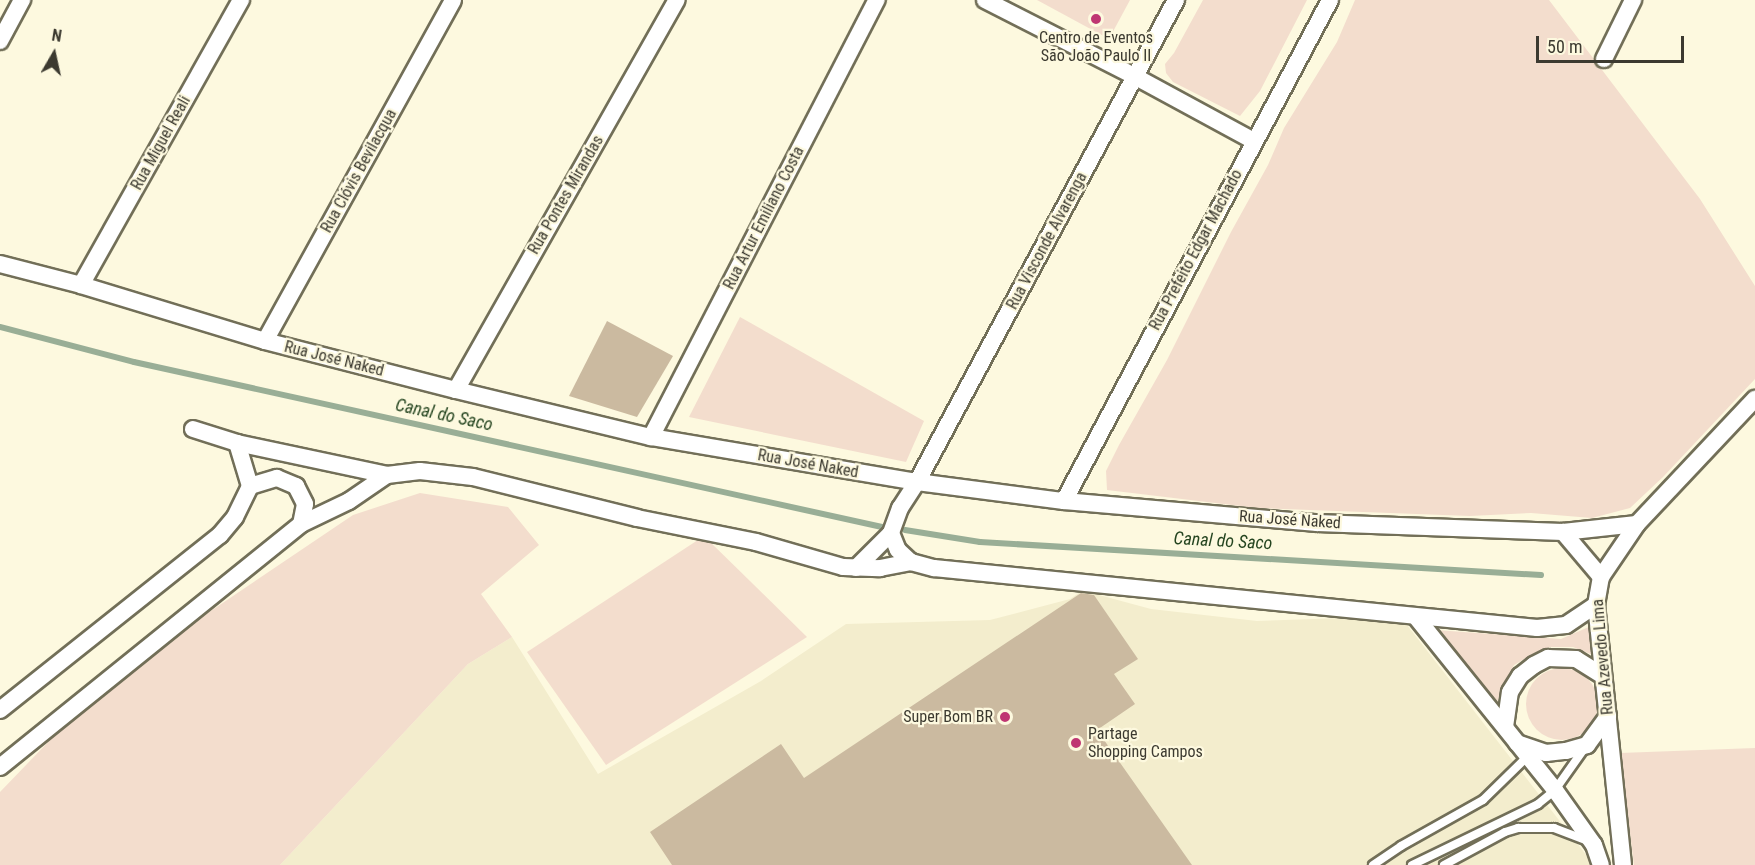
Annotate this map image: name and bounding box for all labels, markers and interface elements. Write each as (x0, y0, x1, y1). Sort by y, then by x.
marker: Centro de Eventos São João Paulo II (1089, 12, 1103, 26)
north arrow (24, 24, 84, 84)
scale bar (1539, 24, 1688, 62)
text: N (51, 26, 63, 46)
place label: Centro de Eventos São João Paulo II (1039, 28, 1153, 66)
text: 50 m (1547, 36, 1582, 57)
street label: Rua Miguel Reali (127, 93, 195, 193)
street label: Rua Clóvis Bevilacqua (317, 106, 401, 236)
street label: Rua Pontes Mirandas (524, 132, 608, 258)
street label: Rua Artur Emiliano Costa (720, 143, 808, 293)
street label: Rua Prefeito Edgar Machado (1145, 166, 1247, 334)
street label: Rua Visconde Alvarenga (1003, 169, 1091, 313)
street label: Rua José Naked (282, 337, 386, 381)
water label: Canal do Saco (393, 394, 495, 436)
street label: Rua José Naked (756, 446, 860, 482)
street label: Rua José Naked (1239, 507, 1341, 533)
water label: Canal do Saco (1173, 528, 1273, 554)
street label: Rua Azevedo Lima (1588, 598, 1618, 716)
place label: Super Bom BR (903, 707, 993, 727)
marker: Super Bom BR (998, 710, 1012, 724)
place label: Partage Shopping Campos (1088, 724, 1203, 762)
marker: Partage Shopping Campos (1069, 736, 1083, 750)

